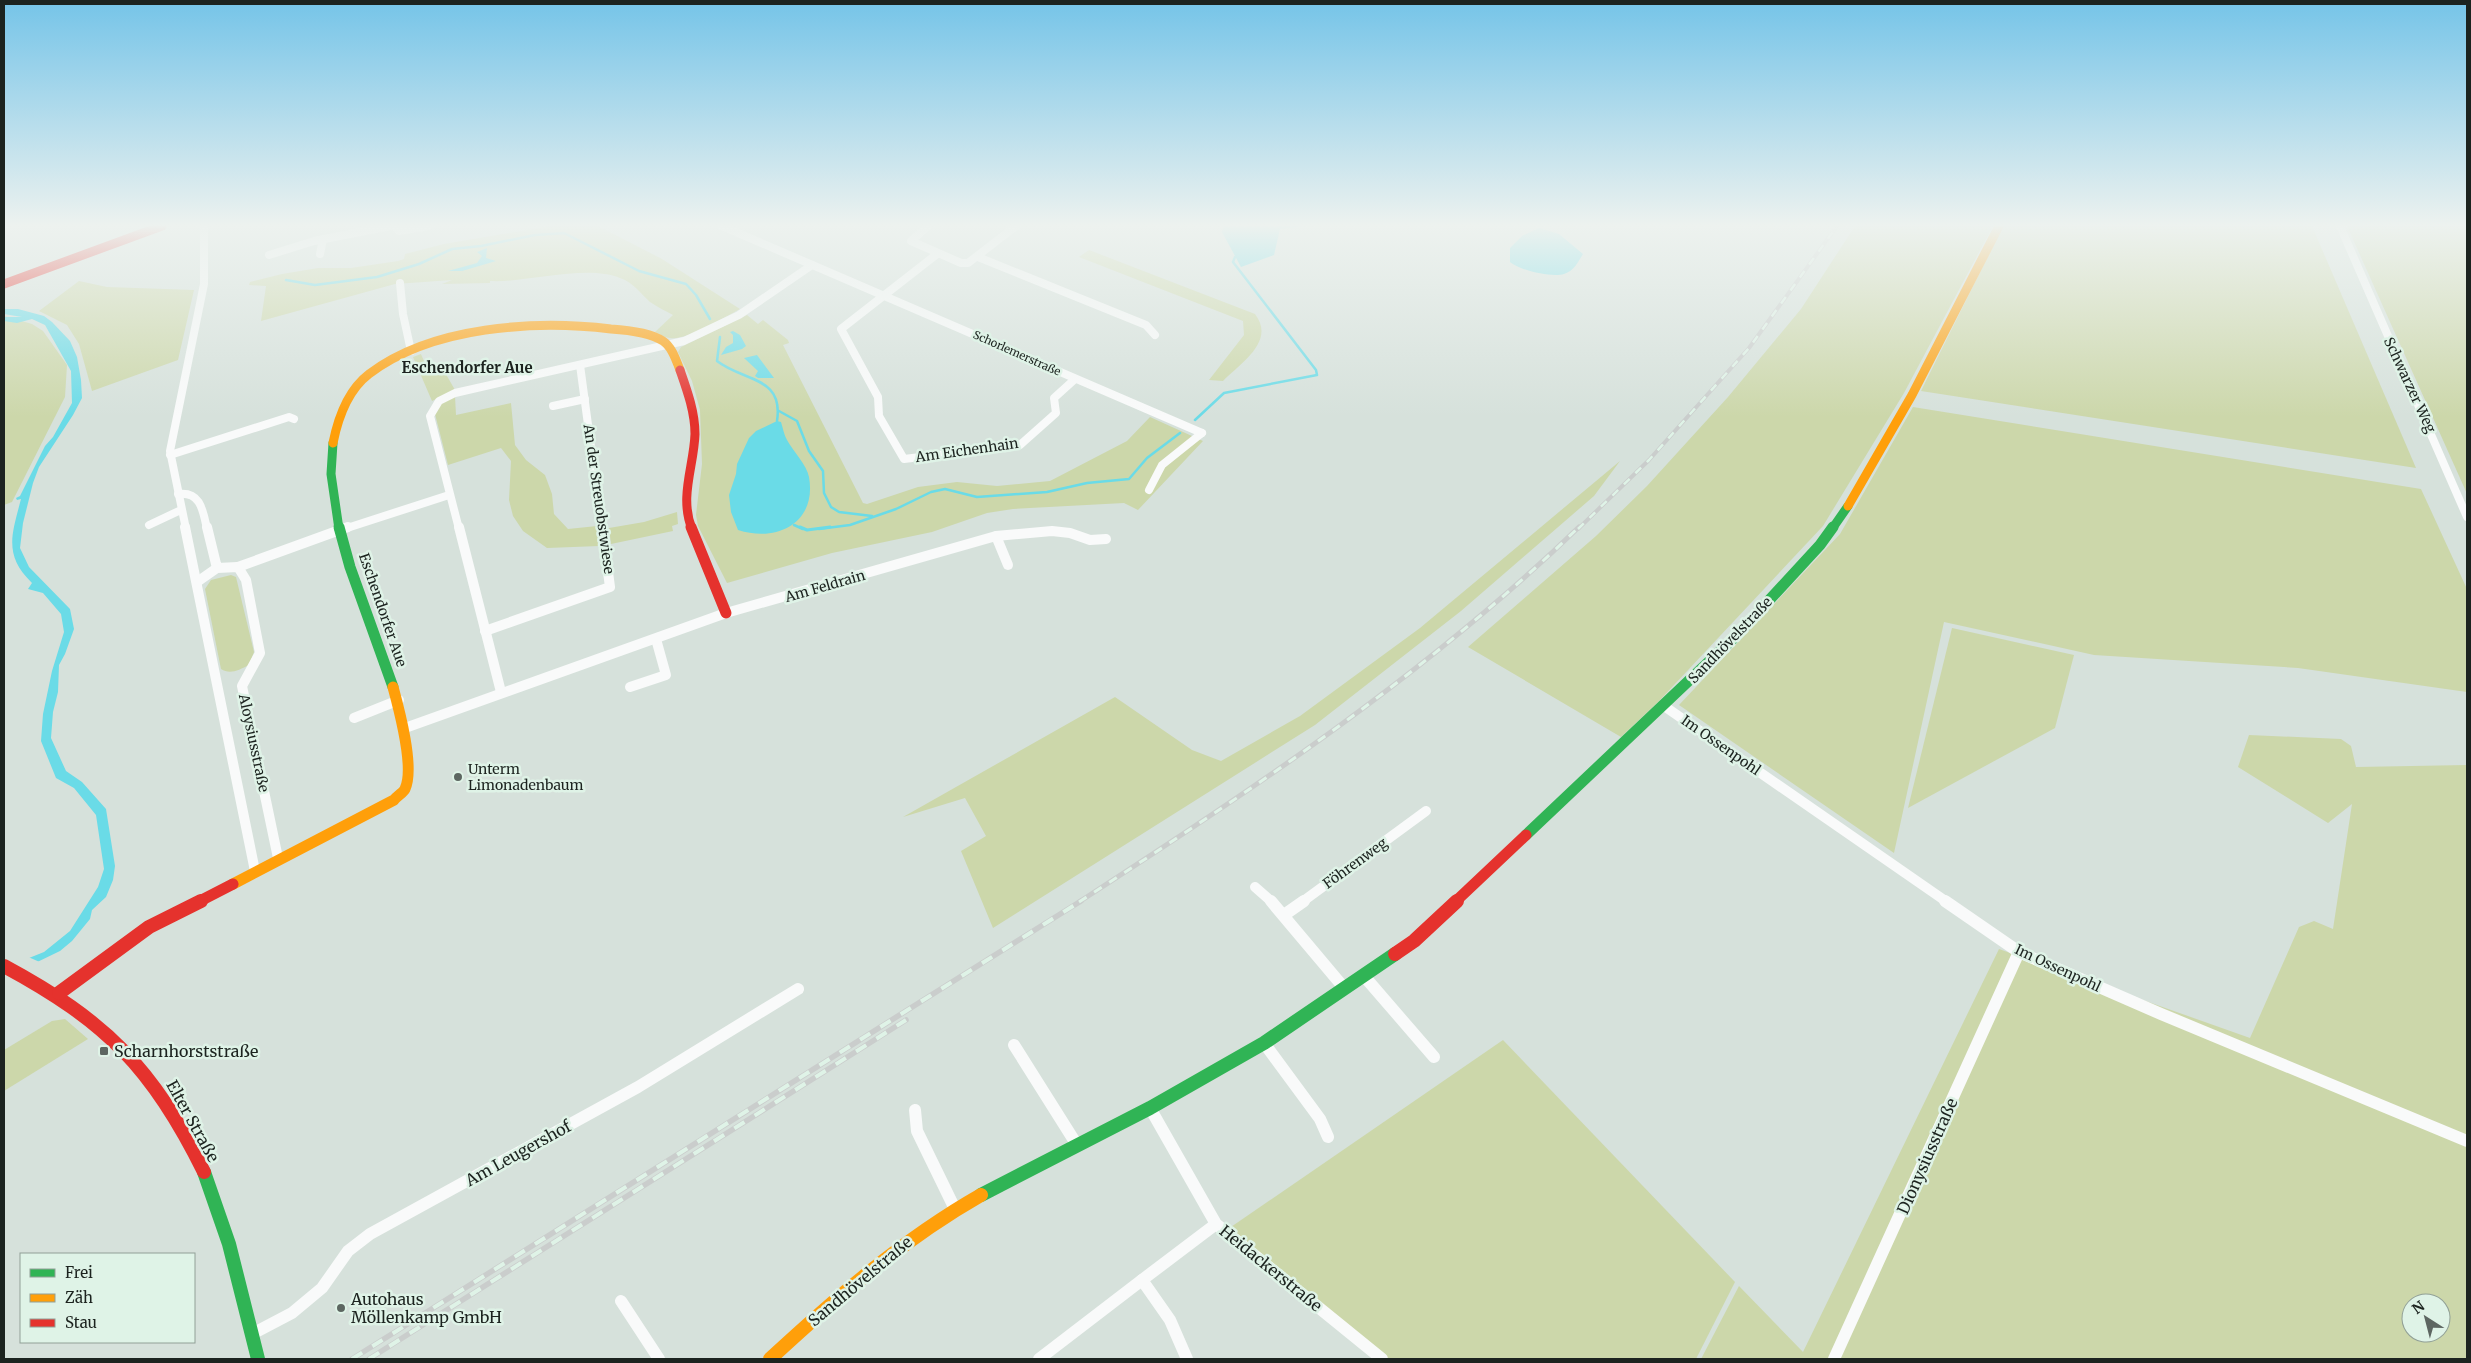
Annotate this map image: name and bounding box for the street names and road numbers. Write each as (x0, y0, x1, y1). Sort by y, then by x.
street label: Schorlemerstraße (971, 327, 1063, 379)
street label: Schwarzer Weg (2380, 334, 2440, 436)
street label: An der Streuobstwiese (579, 422, 618, 575)
street label: Am Eichenhain (913, 434, 1020, 466)
street label: Eschendorfer Aue (355, 551, 411, 669)
street label: Am Feldrain (782, 566, 867, 606)
street label: Sandhövelstraße (1684, 593, 1776, 687)
street label: Aloysiusstraße (235, 691, 273, 794)
street label: Im Ossenpohl (1678, 711, 1765, 779)
street label: Föhrenweg (1319, 833, 1391, 892)
street label: Im Ossenpohl (2012, 940, 2105, 996)
street label: Elter Straße (162, 1077, 224, 1165)
street label: Dionysiusstraße (1892, 1095, 1962, 1217)
street label: Am Leugershof (461, 1115, 575, 1191)
street label: Heidackerstraße (1216, 1221, 1326, 1315)
street label: Sandhövelstraße (804, 1232, 916, 1330)

